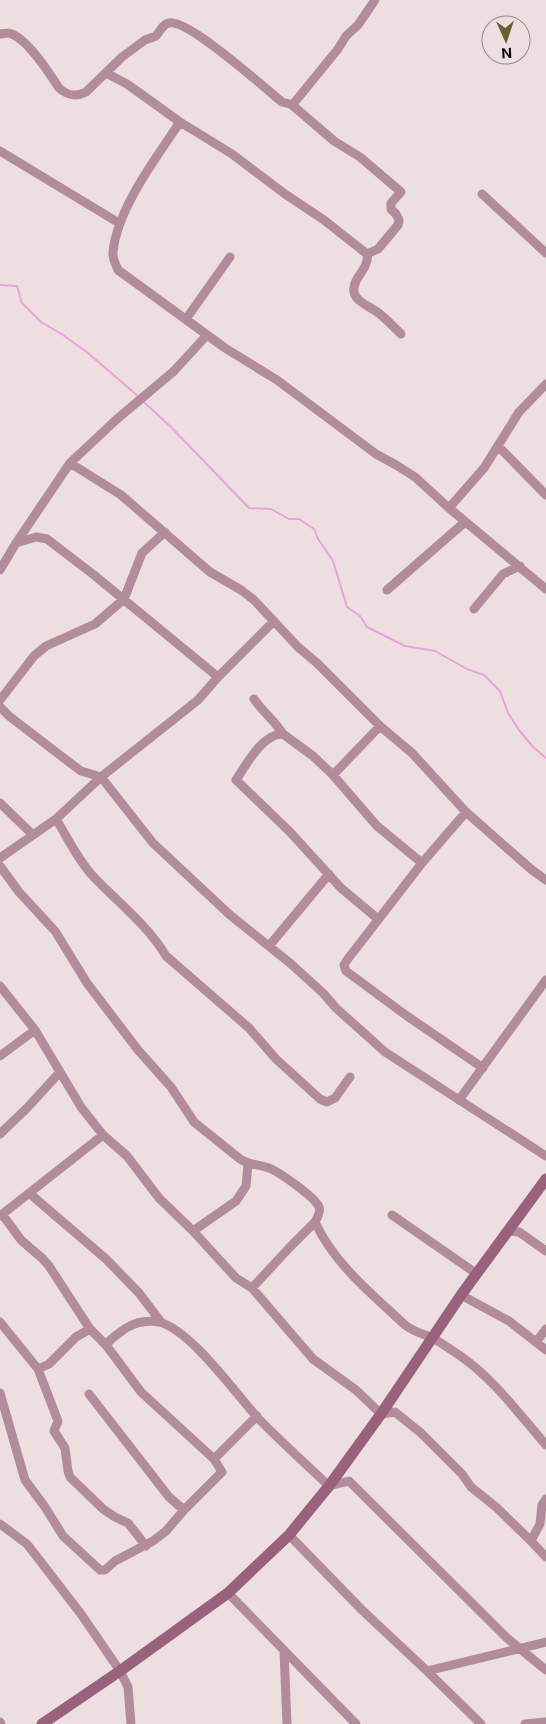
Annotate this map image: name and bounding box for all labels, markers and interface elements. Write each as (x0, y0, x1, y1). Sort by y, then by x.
north arrow (481, 15, 531, 65)
text: N (501, 45, 512, 62)

